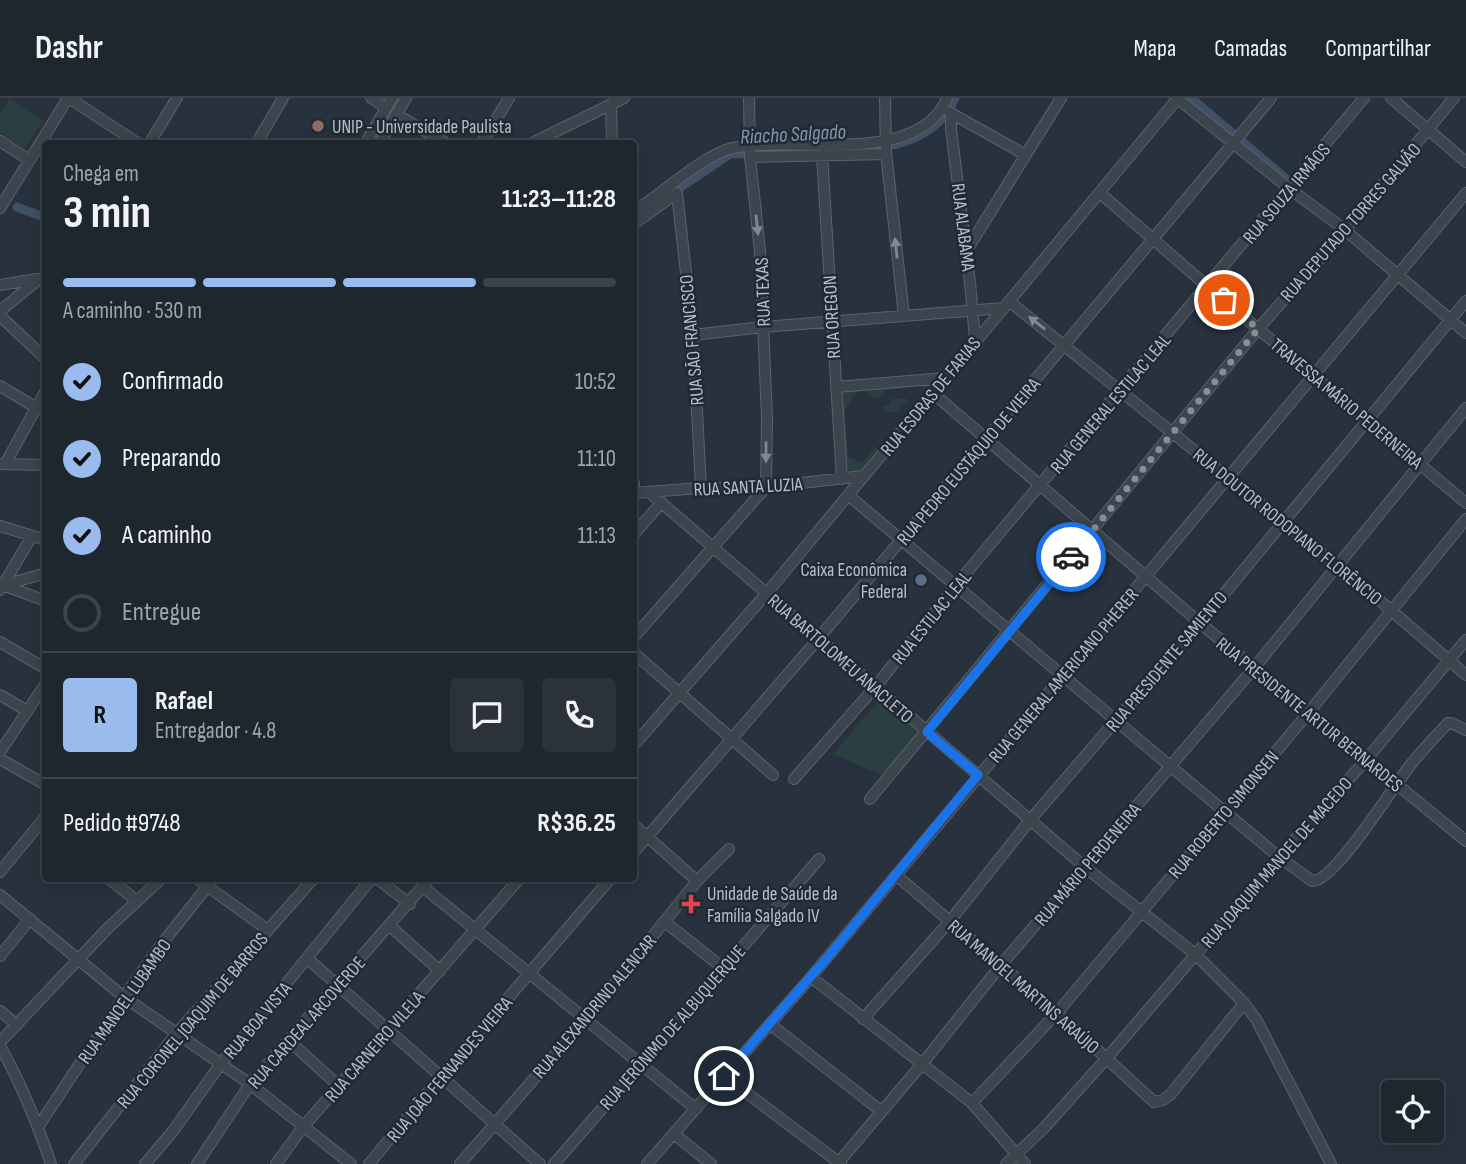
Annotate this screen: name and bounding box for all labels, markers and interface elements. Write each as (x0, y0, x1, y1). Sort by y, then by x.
text: Dashr (35, 28, 103, 68)
text: Mapa (1134, 34, 1176, 63)
text: Camadas (1214, 34, 1287, 63)
text: Compartilhar (1325, 34, 1431, 63)
place label: UNIP - Universidade Paulista (332, 116, 512, 139)
marker: UNIP - Universidade Paulista (310, 118, 326, 134)
water label: Riacho Salgado (739, 119, 847, 150)
street label: RUA SOUZA IRMÃOS (1238, 139, 1336, 249)
street label: RUA DEPUTADO TORRES GALVÃO (1276, 139, 1426, 307)
text: Chega em (63, 160, 139, 188)
street label: RUA ALABAMA (946, 182, 979, 273)
text: 11:23–11:28 (502, 184, 616, 215)
text: 3 min (63, 186, 151, 241)
one-way arrow (752, 214, 763, 236)
one-way arrow (891, 237, 902, 259)
street label: RUA TEXAS (751, 257, 776, 327)
pin (1194, 270, 1254, 330)
street label: RUA SÃO FRANCISCO (675, 274, 710, 406)
street label: RUA OREGON (819, 275, 846, 359)
icon: bag (1205, 281, 1243, 319)
text: A caminho · 530 m (63, 297, 202, 325)
one-way arrow (1028, 316, 1047, 330)
street label: RUA GENERAL ESTILAC LEAL (1046, 329, 1176, 479)
street label: RUA ESDRAS DE FARIAS (876, 333, 986, 461)
street label: TRAVESSA MÁRIO PEDERNEIRA (1265, 334, 1428, 475)
icon: check (63, 363, 101, 401)
text: Confirmado (122, 366, 223, 397)
text: 10:52 (575, 368, 616, 396)
street label: RUA PEDRO EUSTÁQUIO DE VIEIRA (892, 373, 1046, 550)
icon: check (63, 440, 101, 478)
one-way arrow (761, 442, 772, 464)
text: Preparando (122, 443, 221, 474)
street label: RUA DOUTOR RODOPIANO FLORÊNCIO (1188, 444, 1386, 611)
text: 11:10 (577, 445, 616, 473)
street label: RUA SANTA LUZIA (693, 473, 804, 502)
icon: check (63, 517, 101, 555)
text: A caminho (122, 520, 212, 551)
text: 11:13 (578, 522, 616, 550)
courier (1036, 522, 1106, 592)
icon: car (1052, 538, 1090, 576)
place label: Caixa Econômica Federal (800, 559, 907, 604)
street label: RUA ESTILAC LEAL (887, 566, 977, 669)
marker: Caixa Econômica Federal (913, 572, 929, 588)
street label: RUA GENERAL AMERICANO PHERER (984, 584, 1144, 768)
street label: RUA PRESIDENTE SAMIENTO (1102, 587, 1233, 737)
street label: RUA BARTOLOMEU ANACLETO (763, 590, 917, 729)
text: Entregue (122, 597, 201, 628)
street label: RUA PRESIDENTE ARTUR BERNARDES (1211, 633, 1407, 798)
button: chat (450, 678, 524, 752)
button: phone (542, 678, 616, 752)
text: Rafael (155, 686, 213, 717)
text: R (94, 700, 106, 731)
text: Entregador · 4.8 (155, 717, 276, 745)
street label: RUA ROBERTO SIMONSEN (1164, 746, 1284, 884)
street label: RUA JOAQUIM MANOEL DE MACEDO (1197, 773, 1358, 953)
street label: RUA MÁRIO PERDENEIRA (1030, 798, 1147, 931)
text: Pedido #9748 (63, 808, 181, 839)
text: R$36.25 (537, 808, 616, 839)
place label: Unidade de Saúde da Família Salgado IV (707, 883, 838, 928)
marker: Unidade de Saúde da Família Salgado IV (681, 894, 701, 914)
street label: RUA MANOEL MARTINS ARAÚJO (943, 915, 1103, 1059)
street label: RUA CORONEL JOAQUIM DE BARROS (113, 928, 274, 1114)
street label: RUA ALEXANDRINO ALENCAR (528, 930, 662, 1084)
street label: RUA MANOEL LUBAMBO (74, 935, 177, 1069)
street label: RUA JERÔNIMO DE ALBUQUERQUE (595, 941, 751, 1115)
street label: RUA CARDEAL ARCOVERDE (243, 952, 371, 1094)
street label: RUA BOA VISTA (219, 977, 298, 1064)
street label: RUA CARNEIRO VILELA (320, 986, 430, 1107)
street label: RUA JOÃO FERNANDES VIEIRA (382, 992, 518, 1148)
pin (694, 1046, 754, 1106)
icon: home (705, 1057, 743, 1095)
map controls (1381, 1080, 1444, 1143)
button: locate (1381, 1080, 1444, 1143)

